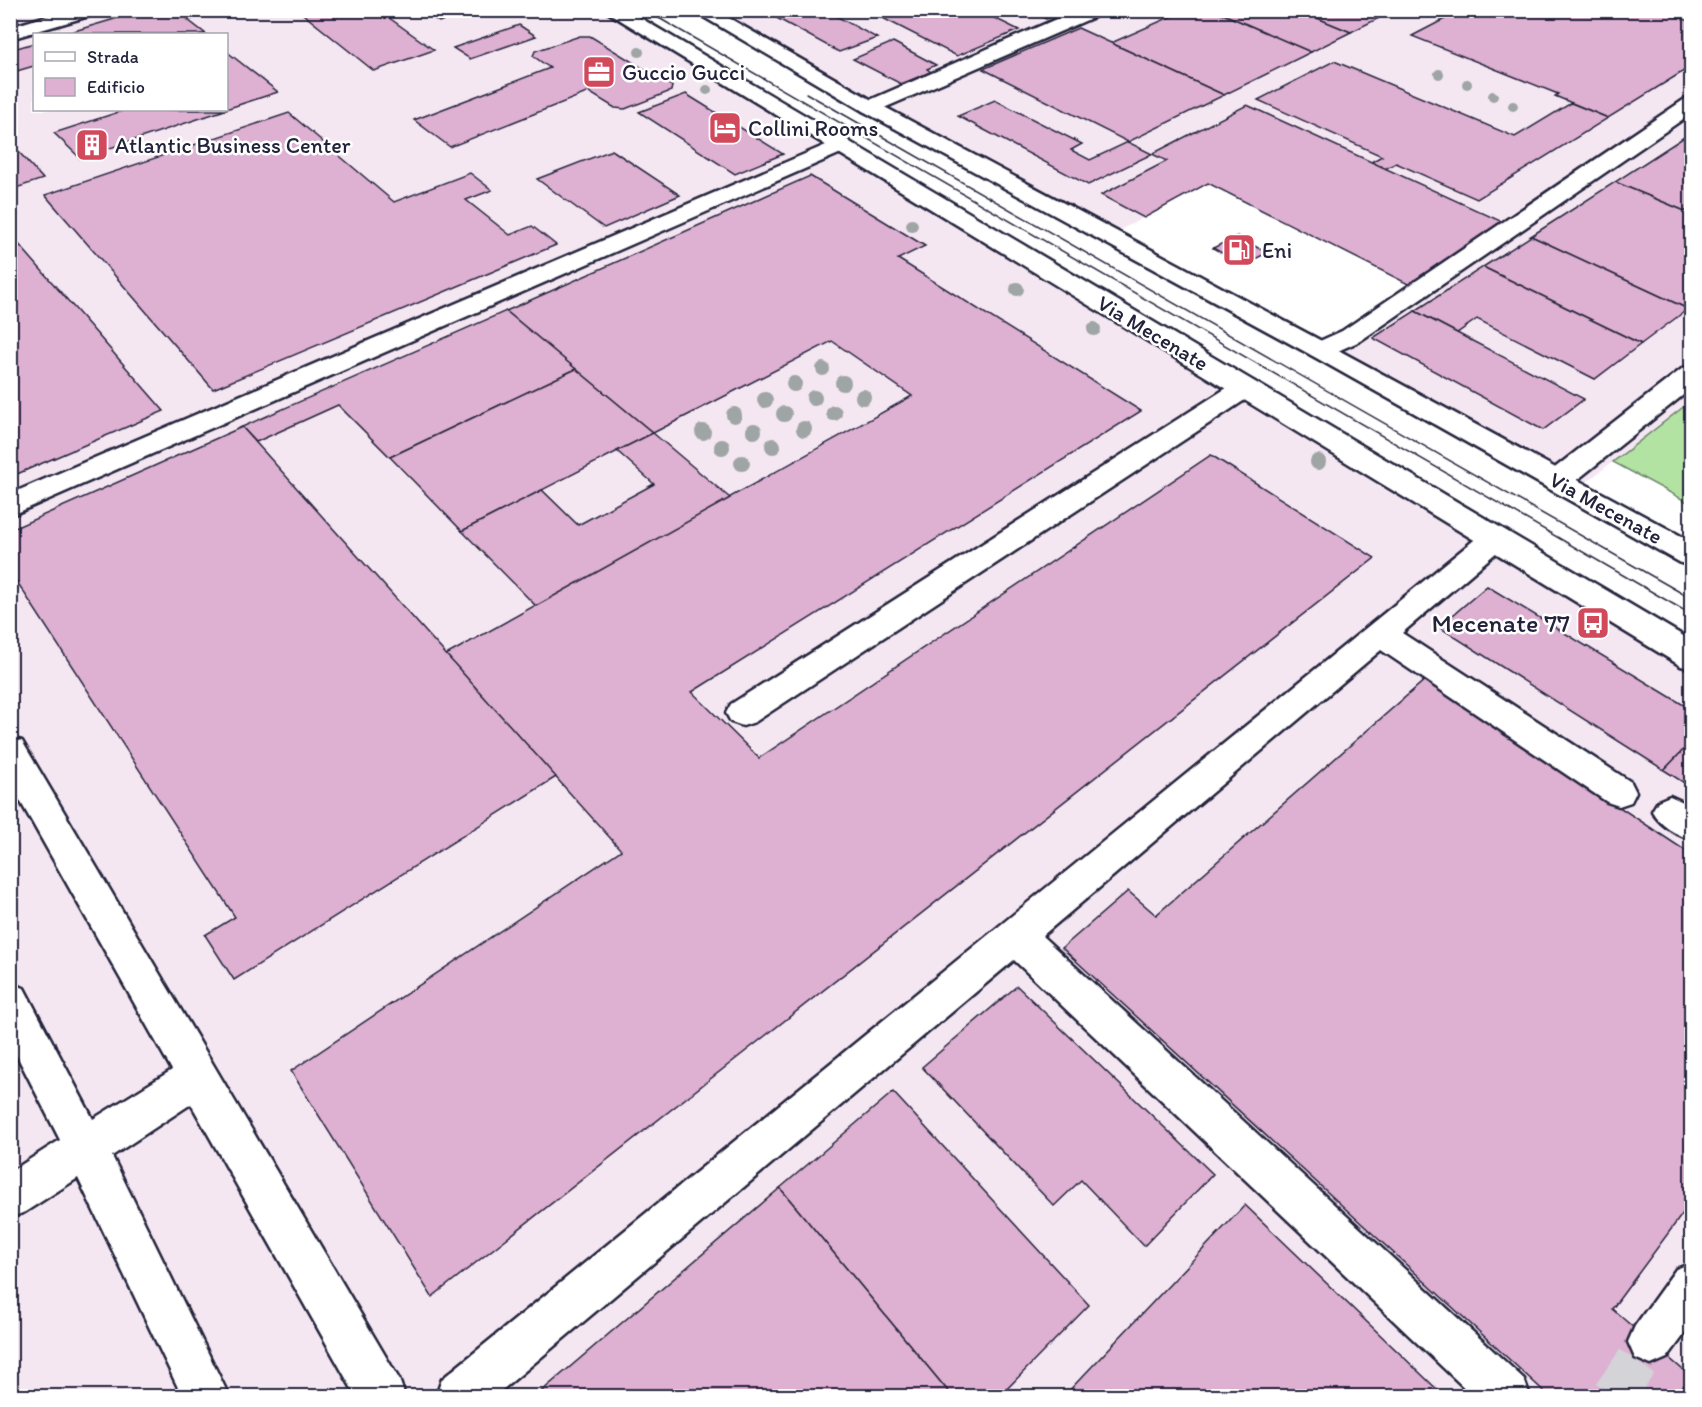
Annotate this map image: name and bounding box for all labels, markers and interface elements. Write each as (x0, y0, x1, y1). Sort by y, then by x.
legend (33, 33, 228, 111)
text: Strada (87, 46, 139, 68)
office icon: Guccio Gucci (581, 54, 617, 90)
place label: Guccio Gucci (622, 59, 745, 86)
text: Edificio (87, 76, 145, 98)
hotel icon: Collini Rooms (707, 110, 743, 146)
place label: Collini Rooms (748, 115, 878, 142)
building icon: Atlantic Business Center (74, 127, 110, 163)
place label: Atlantic Business Center (115, 132, 351, 159)
fuel station icon: Eni (1221, 232, 1257, 268)
place label: Eni (1262, 237, 1292, 264)
street label: Via Mecenate (1092, 289, 1214, 377)
street label: Via Mecenate (1545, 466, 1667, 550)
bus stop icon: Mecenate 77 (1575, 605, 1611, 641)
place label: Mecenate 77 (1431, 607, 1570, 639)

